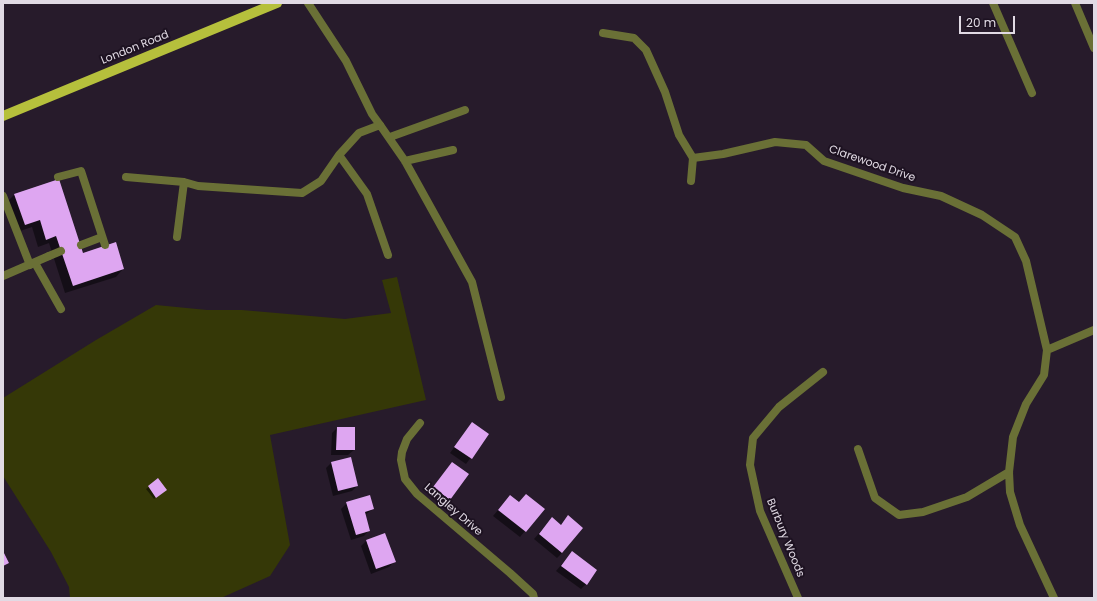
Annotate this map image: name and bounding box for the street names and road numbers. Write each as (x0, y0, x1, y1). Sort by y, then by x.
street label: London Road (99, 28, 171, 68)
street label: Clarewood Drive (827, 143, 917, 185)
street label: Langley Drive (421, 481, 485, 539)
street label: Burbury Woods (763, 497, 807, 579)

